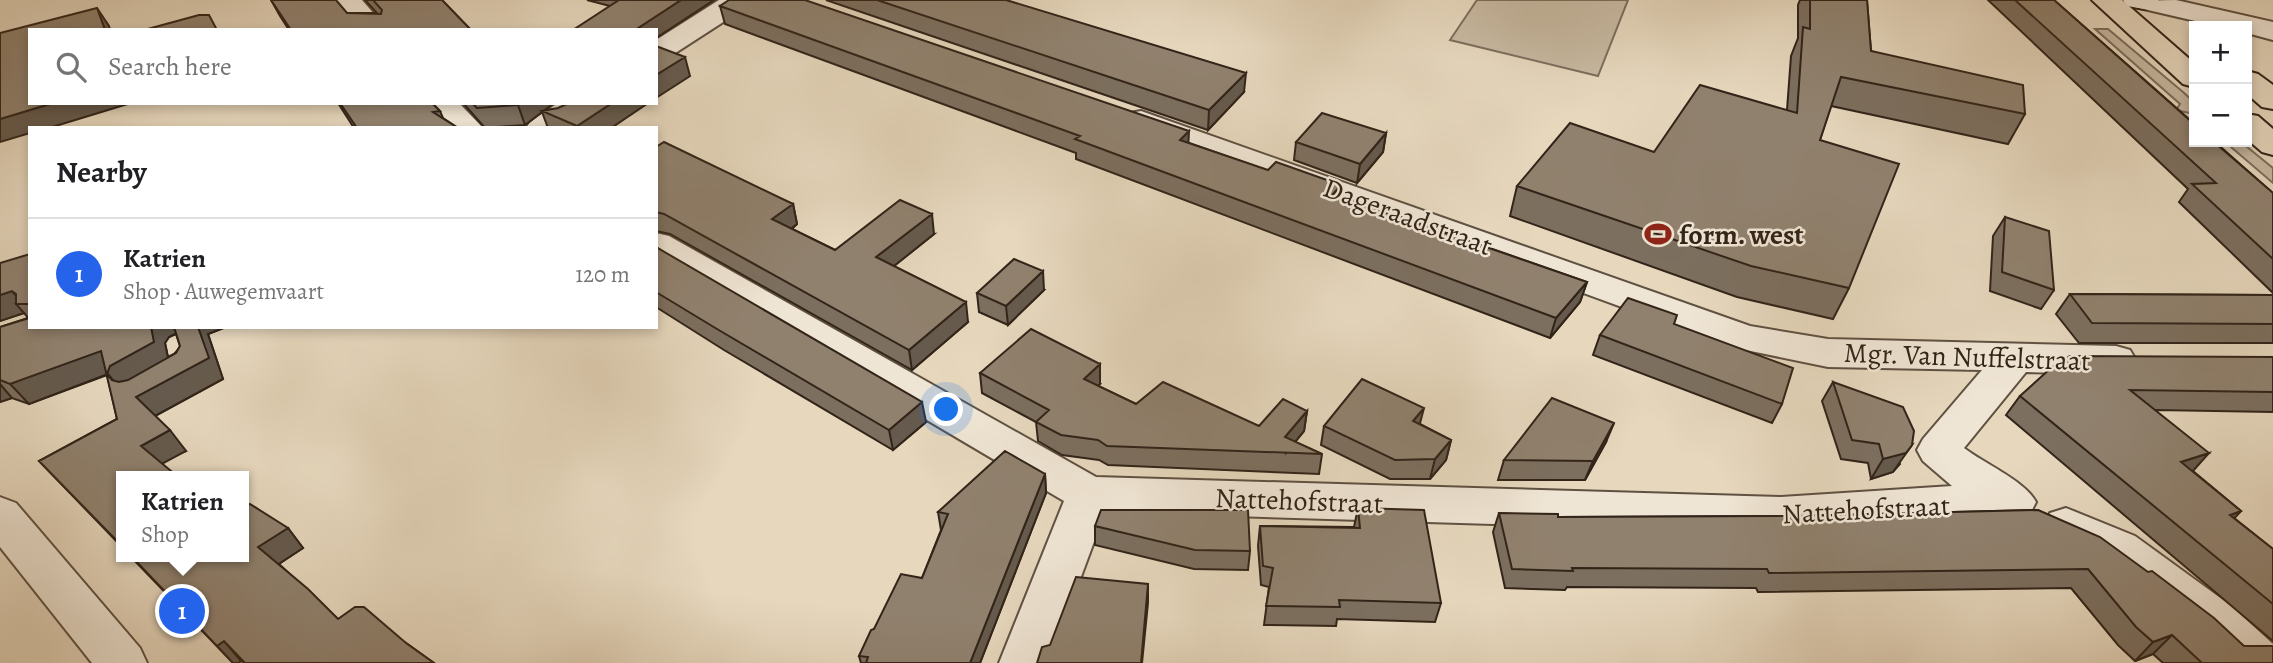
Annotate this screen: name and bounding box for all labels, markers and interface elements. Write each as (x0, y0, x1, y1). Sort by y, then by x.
map controls (2189, 21, 2252, 147)
button: + (2189, 21, 2252, 84)
search box (28, 28, 658, 105)
icon: search (52, 48, 90, 86)
text: Search here (108, 49, 232, 84)
button: − (2189, 84, 2252, 147)
text: Nearby (56, 152, 147, 192)
street label: Dageraadstraat (1318, 169, 1497, 265)
place label: form. west (1679, 216, 1804, 254)
sports icon: form. west (1643, 219, 1673, 249)
text: Katrien (123, 241, 206, 276)
text: 1 (75, 259, 83, 290)
text: 120 m (575, 259, 630, 290)
text: Shop · Auwegemvaart (123, 276, 324, 307)
street label: Mgr. Van Nuffelstraat (1843, 334, 2091, 380)
your location (929, 392, 963, 426)
popup (116, 471, 249, 562)
street label: Nattehofstraat (1214, 479, 1384, 523)
text: Katrien (141, 484, 224, 519)
street label: Nattehofstraat (1781, 487, 1951, 533)
text: Shop (141, 519, 189, 550)
pin: 1 (159, 585, 205, 637)

